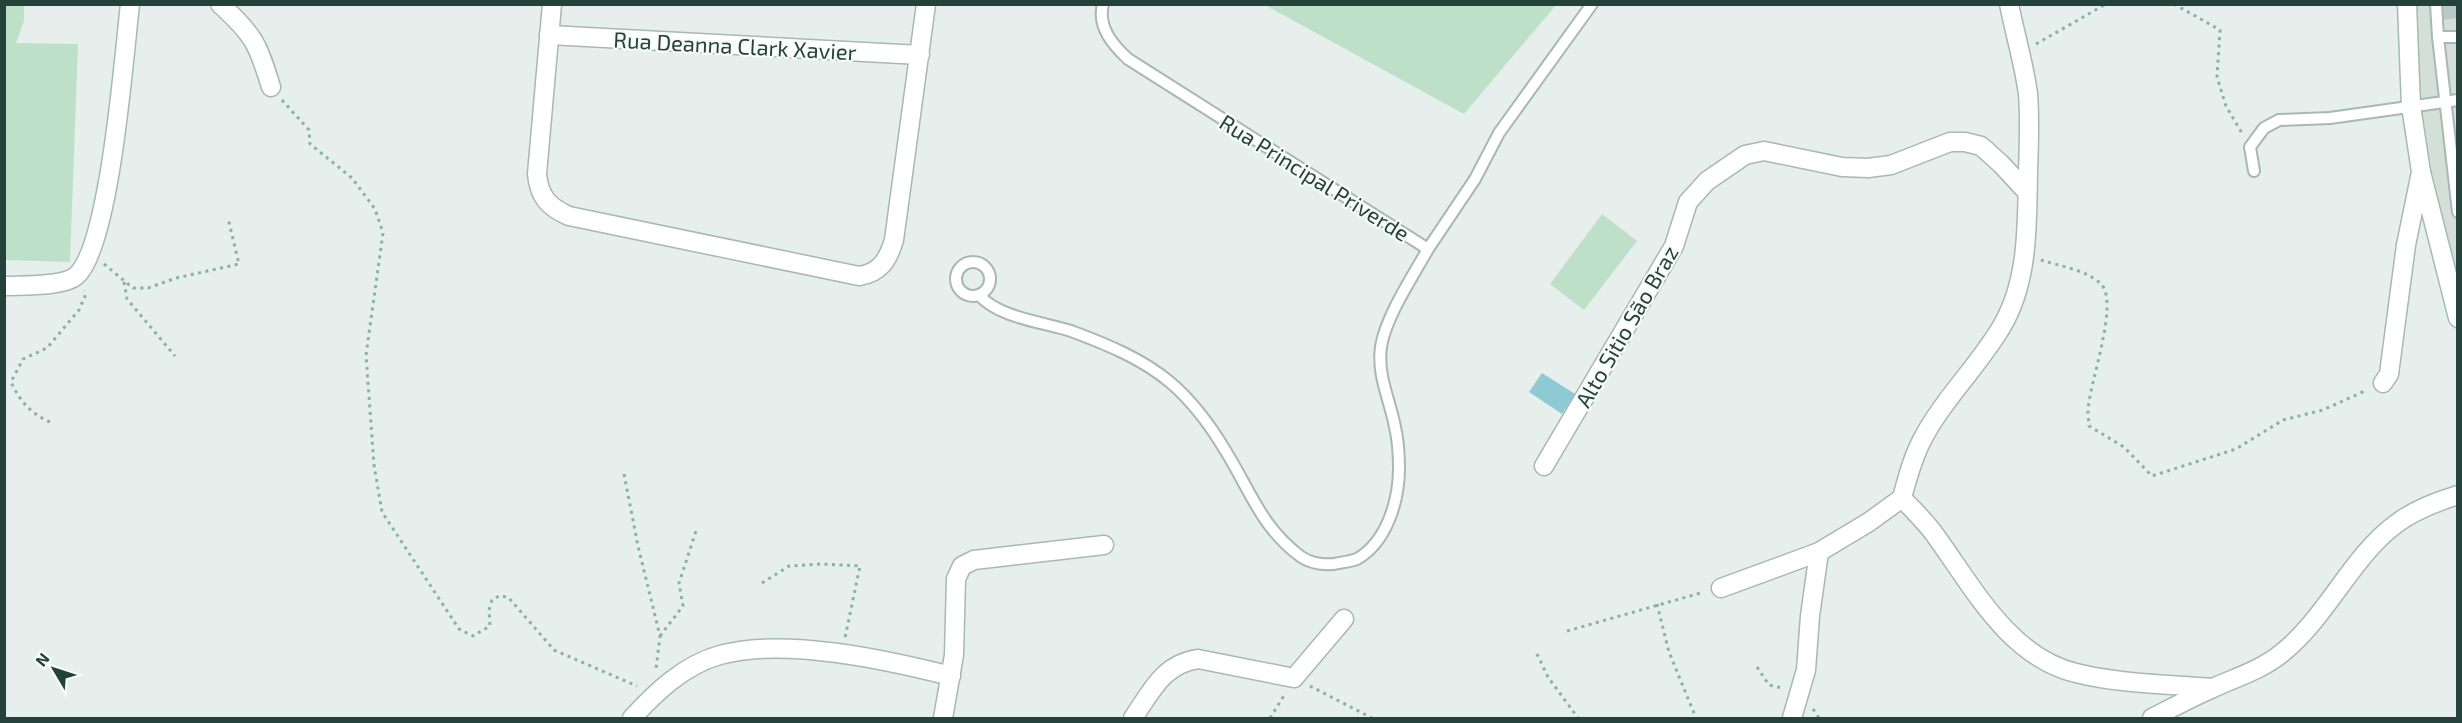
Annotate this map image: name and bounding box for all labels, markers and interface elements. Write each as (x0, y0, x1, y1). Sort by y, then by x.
street label: Rua Deanna Clark Xavier (613, 26, 857, 64)
street label: Rua Principal Priverde (1215, 108, 1415, 246)
street label: Alto Sitio São Braz (1569, 240, 1683, 412)
north arrow (24, 639, 84, 699)
text: N (31, 649, 53, 670)

